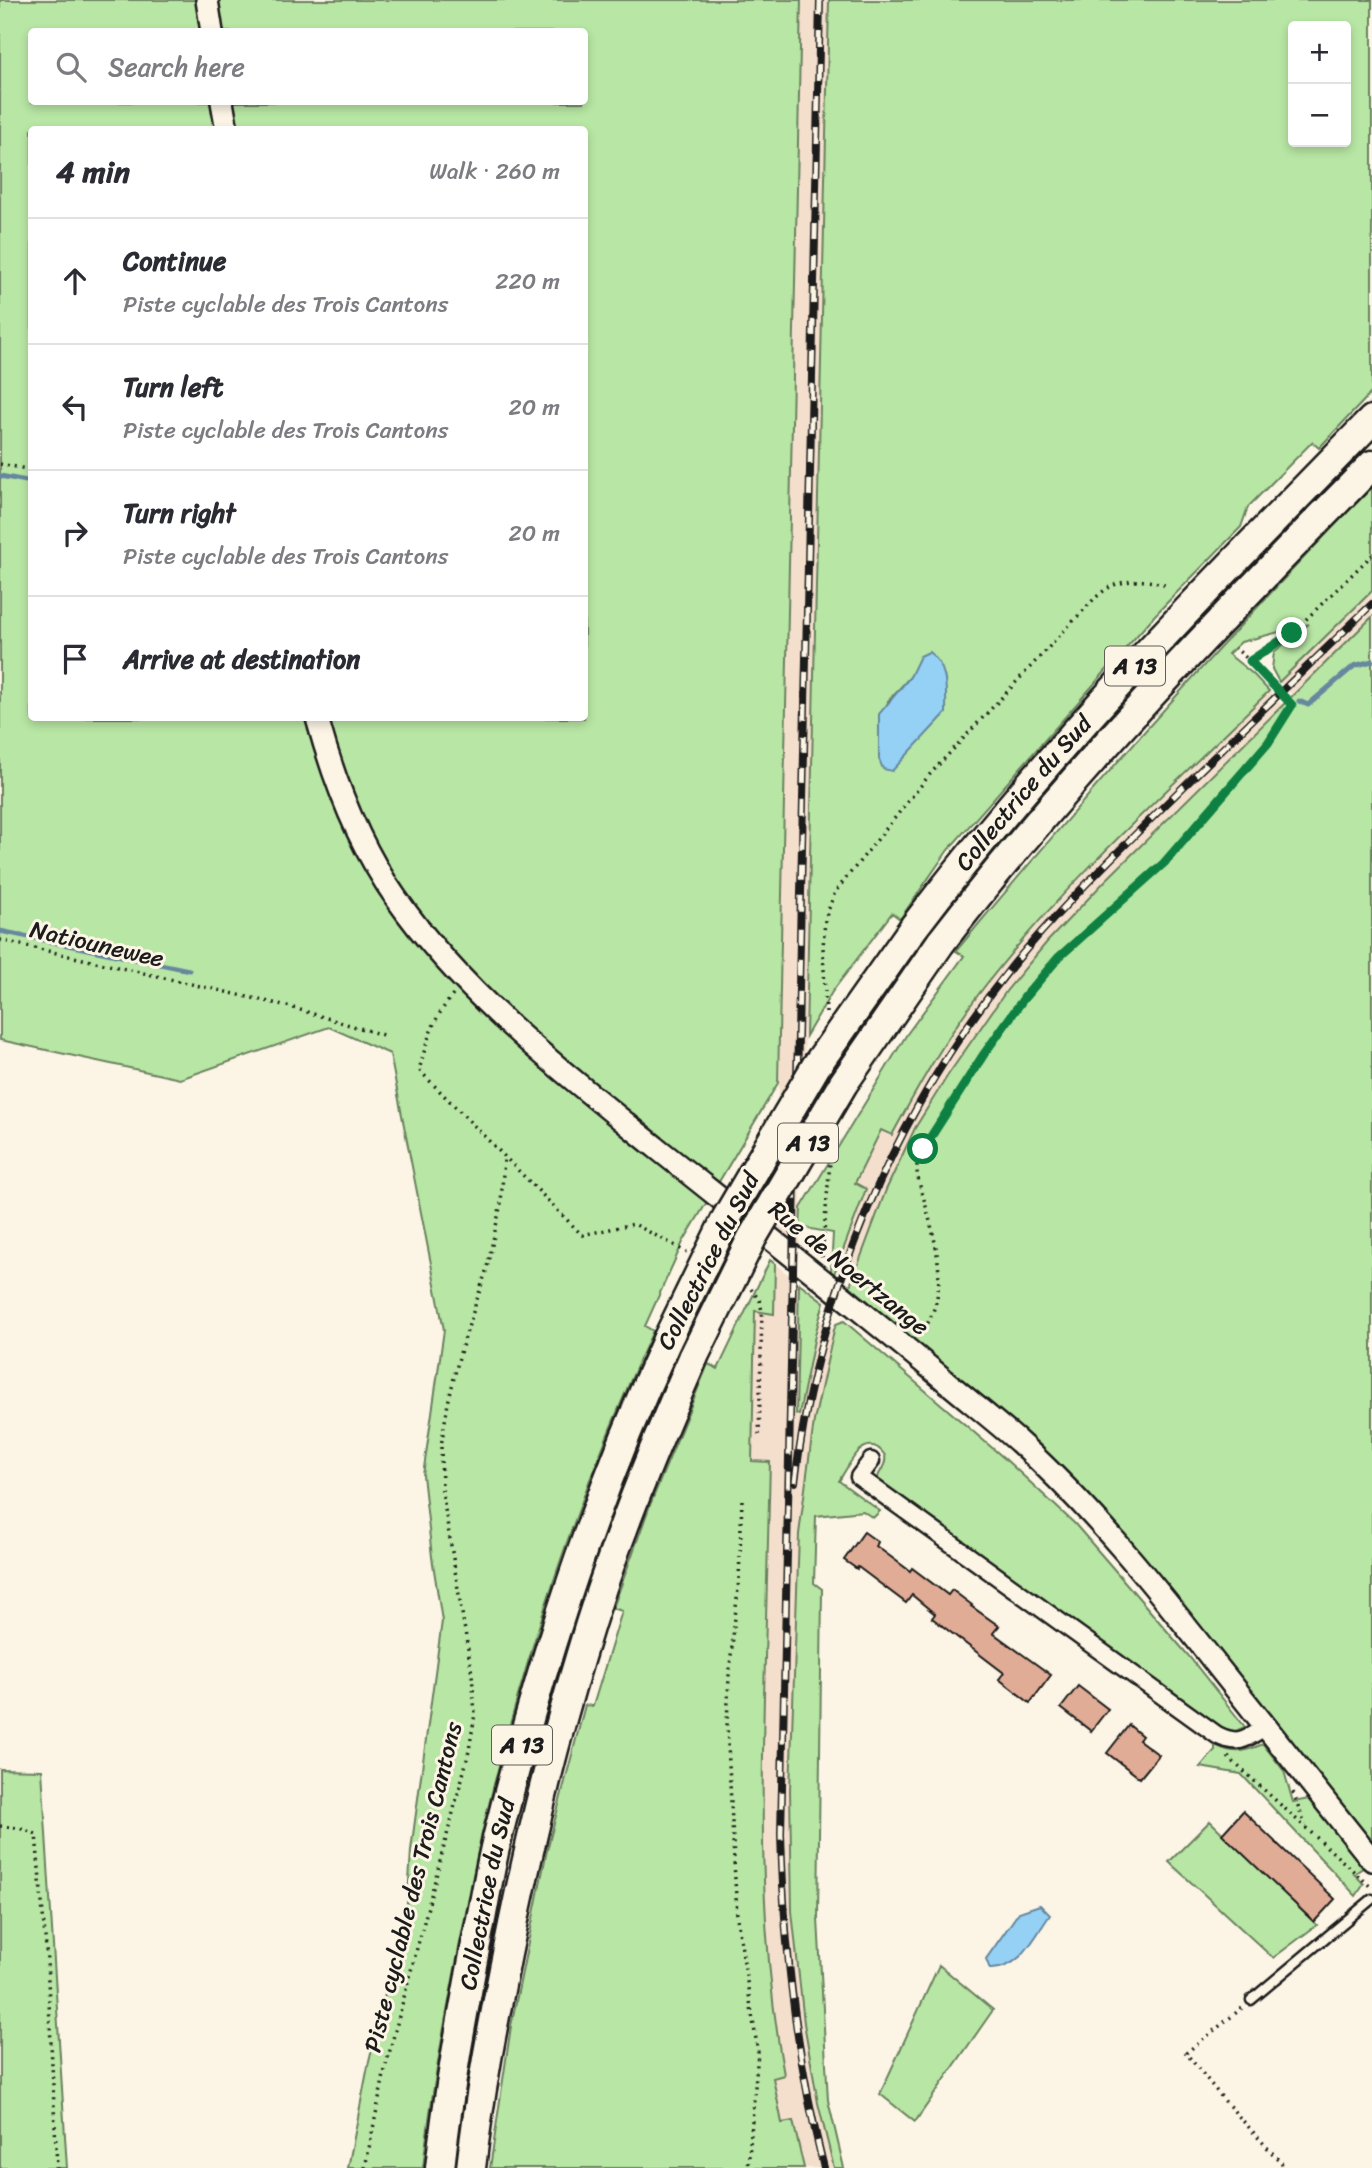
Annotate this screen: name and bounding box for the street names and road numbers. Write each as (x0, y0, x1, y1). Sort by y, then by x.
road number: A 13 (1105, 646, 1165, 686)
street label: Collectrice du Sud (944, 704, 1103, 881)
street label: Natiounewee (26, 908, 168, 980)
road number: A 13 (778, 1124, 838, 1162)
street label: Collectrice du Sud (645, 1163, 772, 1357)
street label: Rue de Noertzange (759, 1189, 939, 1347)
street label: Piste cyclable des Trois Cantons (352, 1716, 475, 2057)
road number: A 13 (492, 1726, 552, 1764)
street label: Collectrice du Sud (447, 1792, 528, 1993)

